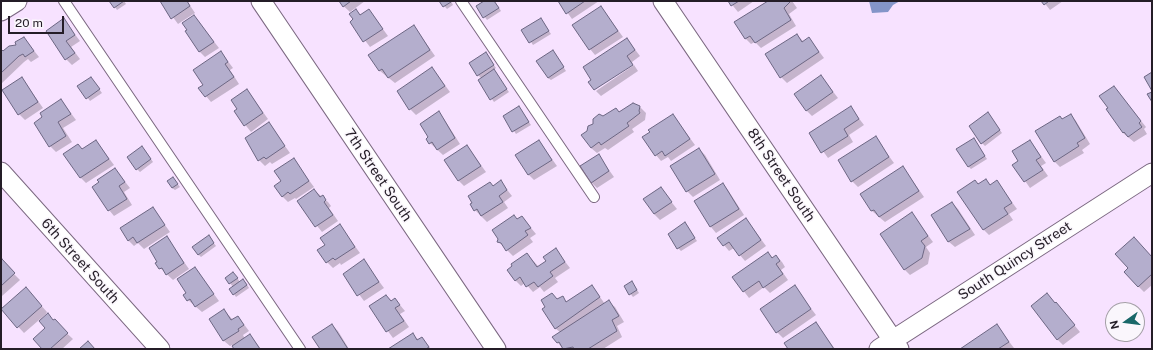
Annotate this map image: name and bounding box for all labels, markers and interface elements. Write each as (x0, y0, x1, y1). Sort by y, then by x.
scale bar (10, 8, 66, 34)
text: 20 m (15, 16, 43, 30)
street label: 7th Street South (341, 125, 415, 225)
street label: 8th Street South (744, 125, 818, 225)
street label: 6th Street South (37, 215, 123, 307)
street label: South Quincy Street (955, 218, 1075, 304)
north arrow (1105, 302, 1145, 342)
text: N (1107, 319, 1121, 330)

